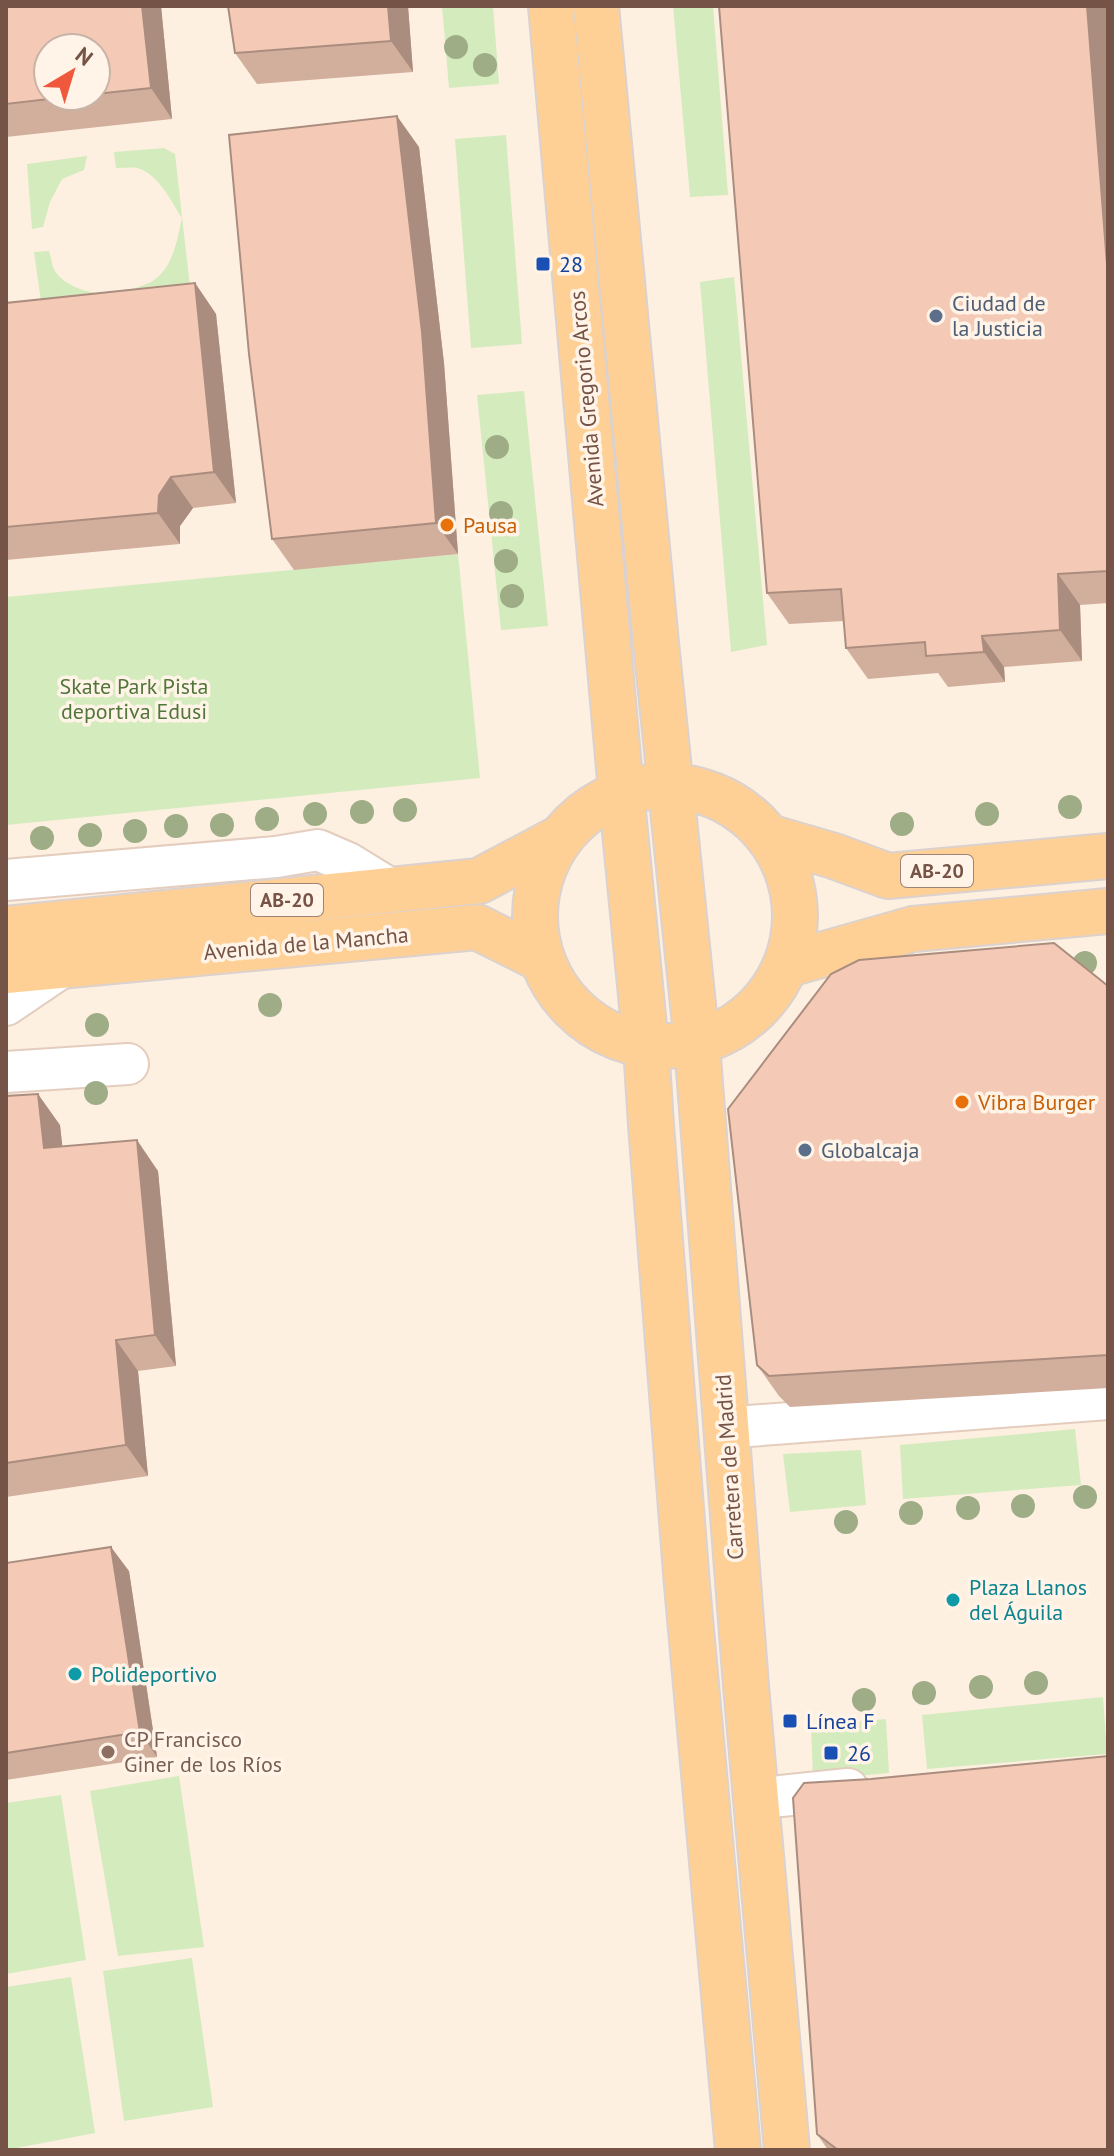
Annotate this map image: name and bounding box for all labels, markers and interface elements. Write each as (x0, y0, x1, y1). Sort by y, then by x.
north arrow (32, 32, 112, 112)
text: N (70, 41, 99, 72)
place label: 28 (559, 250, 583, 278)
marker: 28 (534, 255, 552, 273)
place label: Ciudad de la Justicia (952, 289, 1046, 342)
street label: Avenida Gregorio Arcos (563, 290, 609, 508)
marker: Ciudad de la Justicia (927, 307, 945, 325)
place label: Pausa (463, 511, 517, 539)
marker: Pausa (438, 516, 456, 534)
park label: Skate Park Pista deportiva Edusi (60, 672, 208, 725)
road number: AB-20 (901, 855, 973, 887)
road number: AB-20 (251, 884, 323, 916)
street label: Avenida de la Mancha (202, 920, 410, 966)
place label: Vibra Burger (977, 1088, 1096, 1116)
marker: Vibra Burger (953, 1093, 971, 1111)
place label: Globalcaja (821, 1136, 920, 1164)
marker: Globalcaja (796, 1141, 814, 1159)
street label: Carretera de Madrid (709, 1373, 749, 1561)
place label: Plaza Llanos del Águila (969, 1573, 1087, 1626)
marker: Plaza Llanos del Águila (944, 1591, 962, 1609)
place label: Polideportivo (91, 1660, 217, 1688)
marker: Polideportivo (66, 1665, 84, 1683)
place label: Línea F (806, 1707, 875, 1735)
marker: Línea F (781, 1712, 799, 1730)
place label: CP Francisco Giner de los Ríos (124, 1725, 282, 1778)
place label: 26 (847, 1739, 871, 1767)
marker: CP Francisco Giner de los Ríos (99, 1743, 117, 1761)
marker: 26 (822, 1744, 840, 1762)

